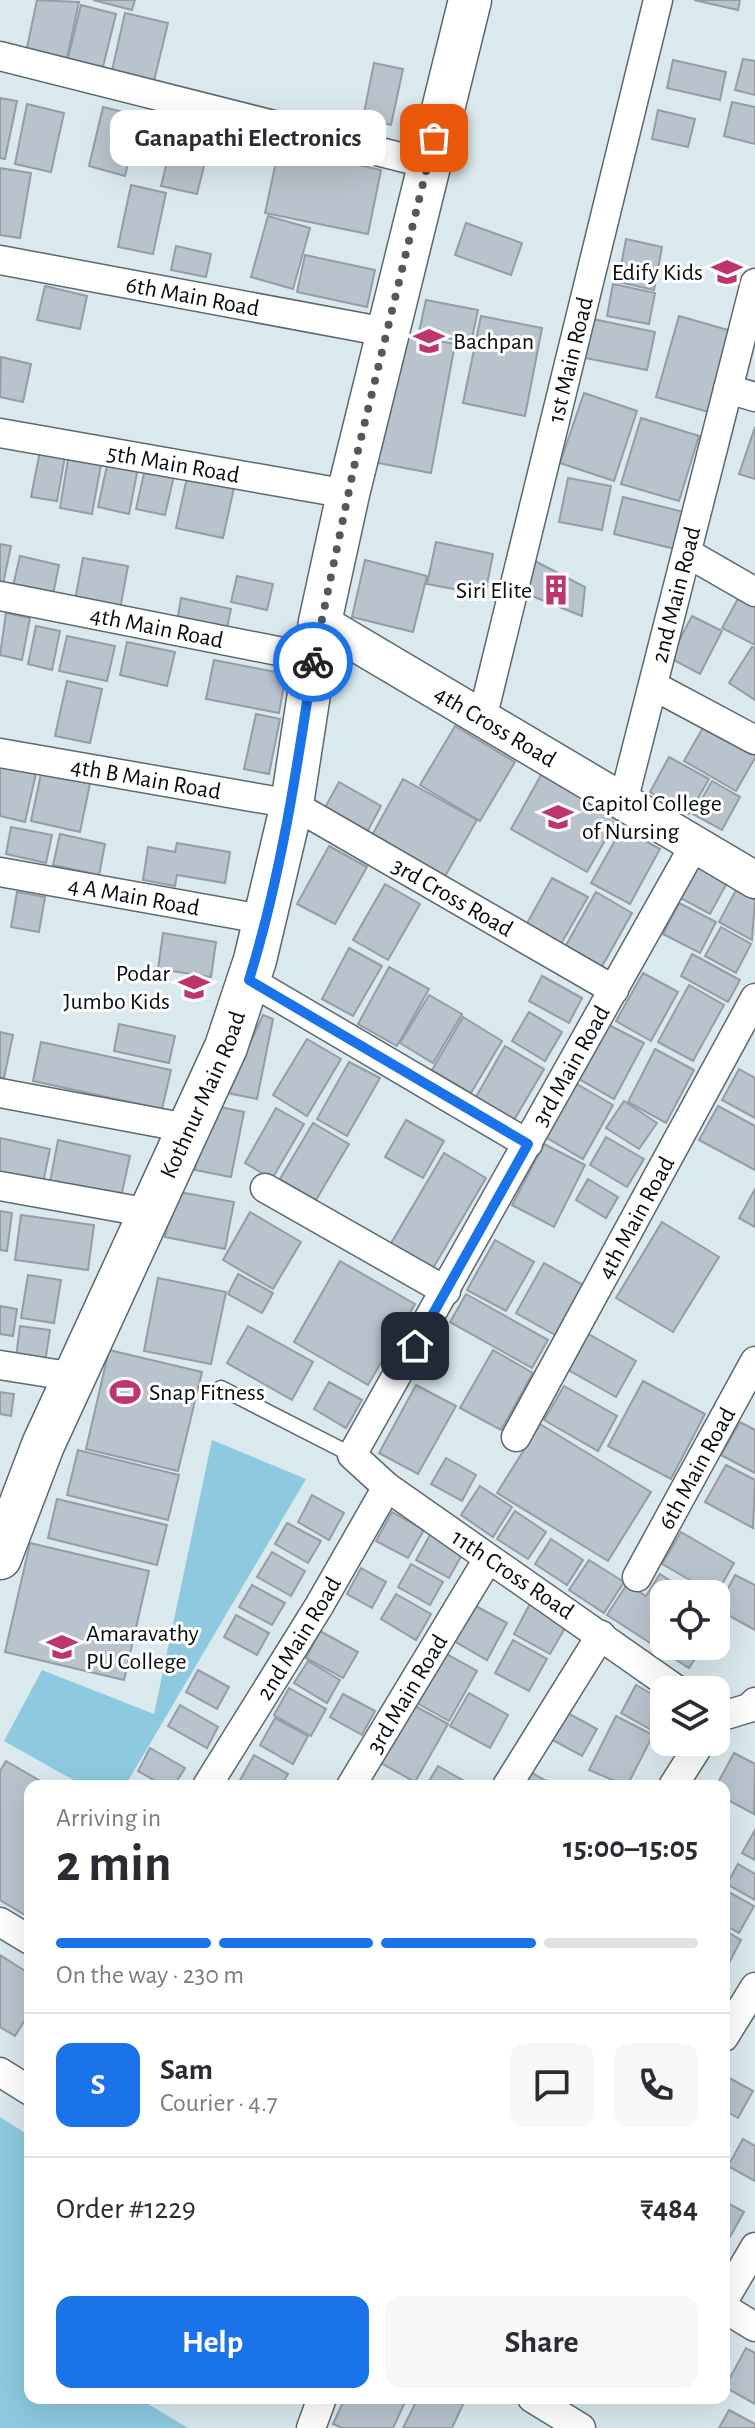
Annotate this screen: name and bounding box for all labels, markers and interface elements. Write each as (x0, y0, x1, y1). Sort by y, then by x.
pin (400, 104, 468, 172)
callout: Ganapathi Electronics (110, 110, 386, 166)
icon: bag (412, 116, 456, 160)
text: Ganapathi Electronics (135, 125, 361, 151)
school or university icon: Edify Kids (710, 255, 744, 289)
place label: Edify Kids (612, 261, 703, 285)
street label: 6th Main Road (124, 273, 261, 321)
street label: 1st Main Road (544, 295, 598, 425)
school or university icon: Bachpan (412, 324, 446, 358)
place label: Bachpan (453, 330, 534, 354)
street label: 5th Main Road (105, 441, 241, 488)
street label: 2nd Main Road (648, 524, 706, 665)
building icon: Siri Elite (539, 573, 573, 607)
place label: Siri Elite (456, 579, 532, 603)
street label: 4th Main Road (88, 603, 226, 653)
courier (273, 622, 353, 702)
icon: bike (291, 640, 335, 684)
street label: 4th Cross Road (430, 682, 560, 772)
street label: 4th B Main Road (69, 755, 223, 804)
place label: Capitol College of Nursing (582, 792, 722, 844)
school or university icon: Capitol College of Nursing (541, 800, 575, 834)
street label: 3rd Cross Road (388, 854, 517, 942)
street label: 4 A Main Road (66, 873, 201, 921)
place label: Podar Jumbo Kids (63, 962, 170, 1014)
school or university icon: Podar Jumbo Kids (177, 970, 211, 1004)
street label: 3rd Main Road (528, 1002, 615, 1130)
street label: Kothnur Main Road (156, 1008, 250, 1182)
street label: 4th Main Road (594, 1153, 679, 1283)
pin (381, 1312, 449, 1380)
icon: home (393, 1324, 437, 1368)
sports icon: Snap Fitness (108, 1375, 142, 1409)
place label: Snap Fitness (149, 1381, 265, 1405)
street label: 6th Main Road (654, 1404, 740, 1534)
street label: 11th Cross Road (447, 1525, 578, 1624)
street label: 2nd Main Road (253, 1573, 346, 1704)
map controls (650, 1580, 730, 1756)
button: locate (650, 1580, 730, 1660)
place label: Amaravathy PU College (86, 1622, 199, 1674)
school or university icon: Amaravathy PU College (45, 1630, 79, 1664)
street label: 3rd Main Road (363, 1631, 452, 1758)
button: layers (650, 1676, 730, 1756)
text: Arriving in (56, 1805, 161, 1831)
text: 15:00–15:05 (563, 1833, 698, 1863)
text: 2 min (56, 1838, 171, 1890)
text: On the way · 230 m (56, 1962, 244, 1988)
button: chat (510, 2043, 594, 2127)
button: phone (614, 2043, 698, 2127)
text: Sam (160, 2055, 213, 2085)
text: S (91, 2070, 105, 2100)
text: Courier · 4.7 (160, 2090, 278, 2116)
text: Order #1229 (56, 2194, 196, 2224)
text: ₹484 (640, 2194, 698, 2224)
button: Help (56, 2296, 369, 2388)
button: Share (385, 2296, 698, 2388)

